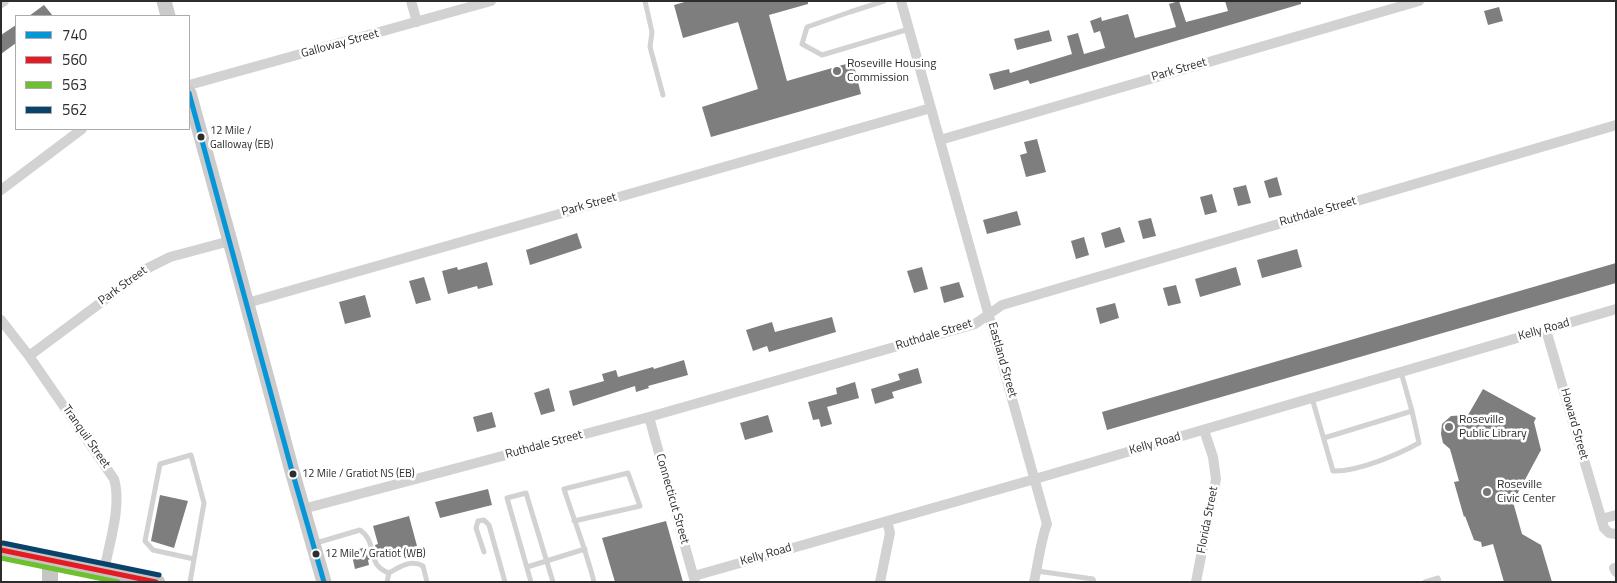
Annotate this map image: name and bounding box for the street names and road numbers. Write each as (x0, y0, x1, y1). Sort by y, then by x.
street label: Galloway Street (300, 27, 380, 61)
street label: Park Street (1150, 55, 1208, 85)
street label: Park Street (560, 190, 618, 220)
street label: Ruthdale Street (1278, 194, 1358, 230)
street label: Park Street (96, 264, 150, 308)
street label: Kelly Road (1517, 316, 1571, 344)
street label: Ruthdale Street (894, 317, 974, 353)
street label: Eastland Street (984, 321, 1020, 399)
street label: Howard Street (1557, 387, 1591, 461)
street label: Tranquil Street (59, 403, 113, 471)
street label: Ruthdale Street (504, 428, 584, 462)
street label: Kelly Road (1128, 430, 1182, 458)
street label: Connecticut Street (652, 452, 692, 546)
street label: Florida Street (1194, 485, 1222, 555)
street label: Kelly Road (739, 541, 793, 569)

